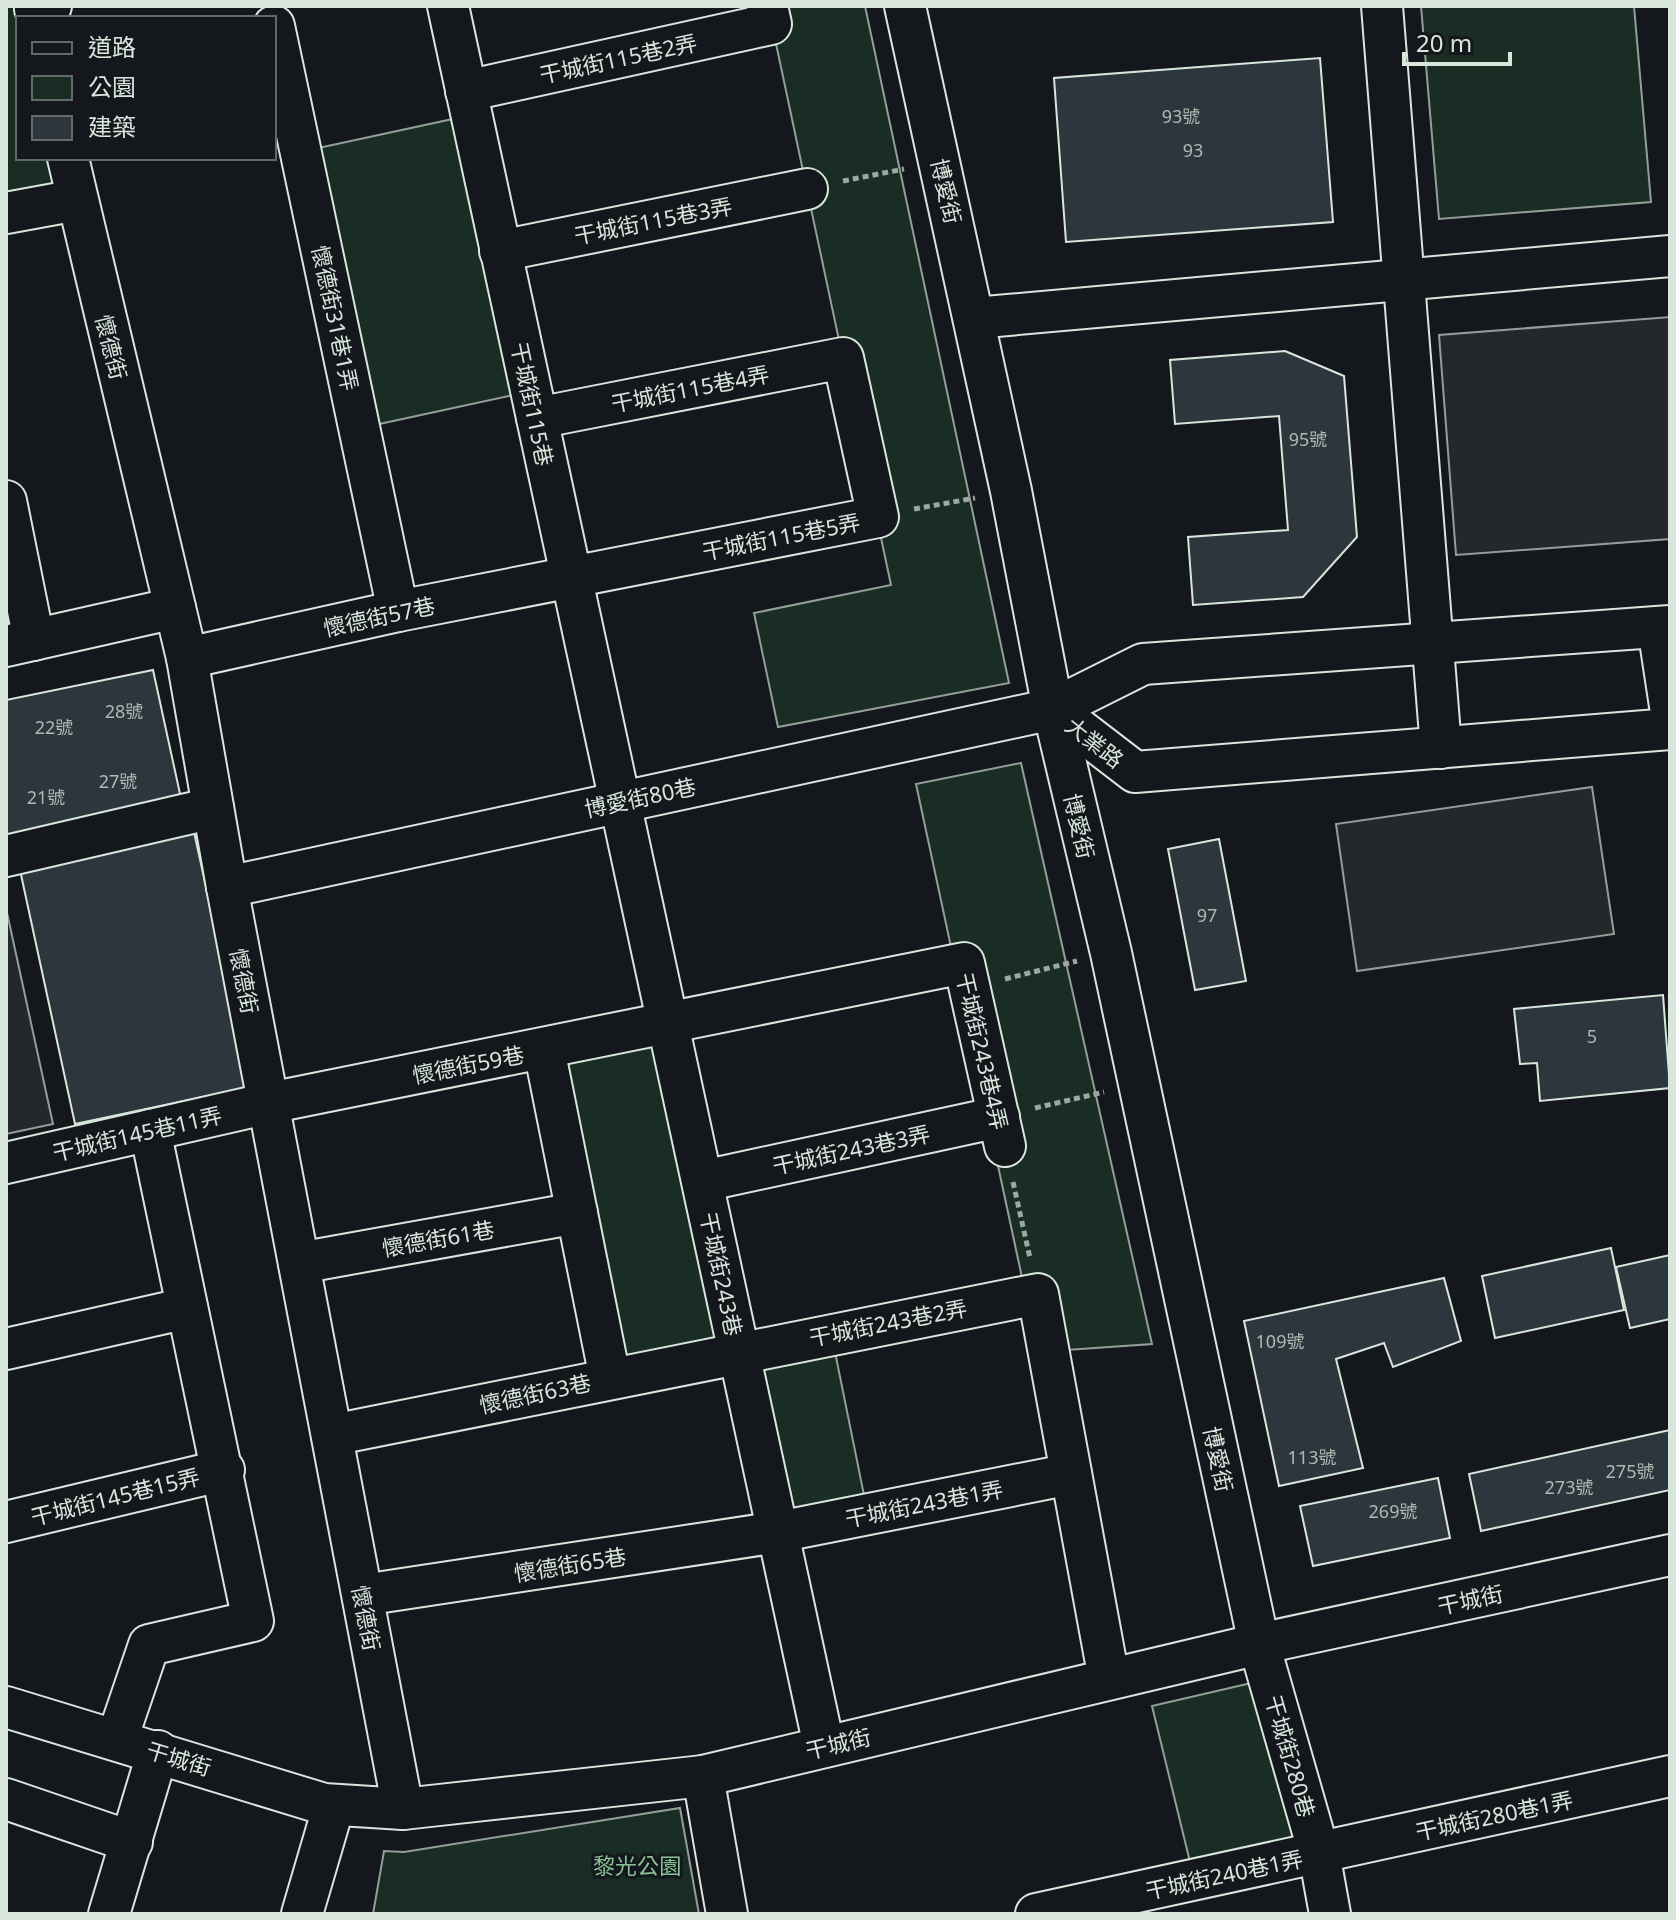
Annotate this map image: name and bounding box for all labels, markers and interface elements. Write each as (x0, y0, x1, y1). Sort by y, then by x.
legend (16, 16, 276, 160)
scale bar (1404, 16, 1510, 66)
text: 20 m (1416, 26, 1472, 59)
street label: 干城街115巷2弄 (536, 27, 700, 89)
text: 道路 (88, 30, 136, 63)
text: 公園 (88, 70, 136, 103)
house number: 93號 (1162, 104, 1200, 128)
text: 建築 (88, 110, 136, 143)
house number: 93 (1183, 138, 1203, 162)
street label: 博愛街 (925, 155, 969, 227)
street label: 干城街115巷3弄 (571, 190, 735, 250)
street label: 懷德街31巷1弄 (306, 243, 366, 393)
street label: 懷德街 (89, 311, 135, 383)
street label: 干城街115巷 (505, 339, 561, 469)
street label: 干城街115巷4弄 (608, 358, 772, 418)
house number: 95號 (1289, 427, 1327, 451)
street label: 干城街115巷5弄 (699, 506, 863, 566)
street label: 懷德街57巷 (321, 590, 437, 642)
house number: 28號 (105, 699, 143, 723)
street label: 大業路 (1060, 710, 1130, 774)
house number: 22號 (35, 715, 73, 739)
house number: 27號 (99, 769, 137, 793)
street label: 博愛街80巷 (582, 771, 698, 823)
house number: 21號 (27, 785, 65, 809)
street label: 博愛街 (1058, 790, 1102, 862)
house number: 97 (1197, 903, 1217, 927)
street label: 懷德街 (224, 946, 266, 1016)
street label: 干城街243巷4弄 (950, 970, 1016, 1132)
house number: 5 (1587, 1024, 1597, 1048)
street label: 懷德街59巷 (410, 1038, 526, 1090)
street label: 干城街145巷11弄 (49, 1099, 225, 1167)
street label: 干城街243巷3弄 (769, 1118, 933, 1180)
street label: 干城街243巷 (694, 1209, 750, 1339)
street label: 懷德街61巷 (380, 1213, 496, 1263)
street label: 干城街243巷2弄 (806, 1292, 970, 1352)
house number: 109號 (1256, 1329, 1304, 1353)
street label: 懷德街63巷 (477, 1367, 593, 1419)
street label: 博愛街 (1197, 1424, 1241, 1494)
house number: 113號 (1288, 1445, 1336, 1469)
house number: 275號 (1606, 1459, 1654, 1483)
street label: 干城街145巷15弄 (27, 1461, 203, 1531)
street label: 干城街243巷1弄 (842, 1473, 1006, 1533)
house number: 273號 (1545, 1475, 1593, 1499)
house number: 269號 (1369, 1499, 1417, 1523)
street label: 懷德街65巷 (512, 1540, 628, 1588)
street label: 干城街 (1435, 1577, 1505, 1621)
street label: 懷德街 (346, 1583, 388, 1653)
street label: 干城街280巷 (1259, 1691, 1323, 1821)
street label: 干城街 (802, 1721, 874, 1765)
street label: 干城街 (143, 1734, 215, 1782)
street label: 干城街280巷1弄 (1412, 1784, 1576, 1846)
street label: 干城街240巷1弄 (1142, 1843, 1306, 1905)
park label: 黎光公園 (593, 1850, 681, 1880)

